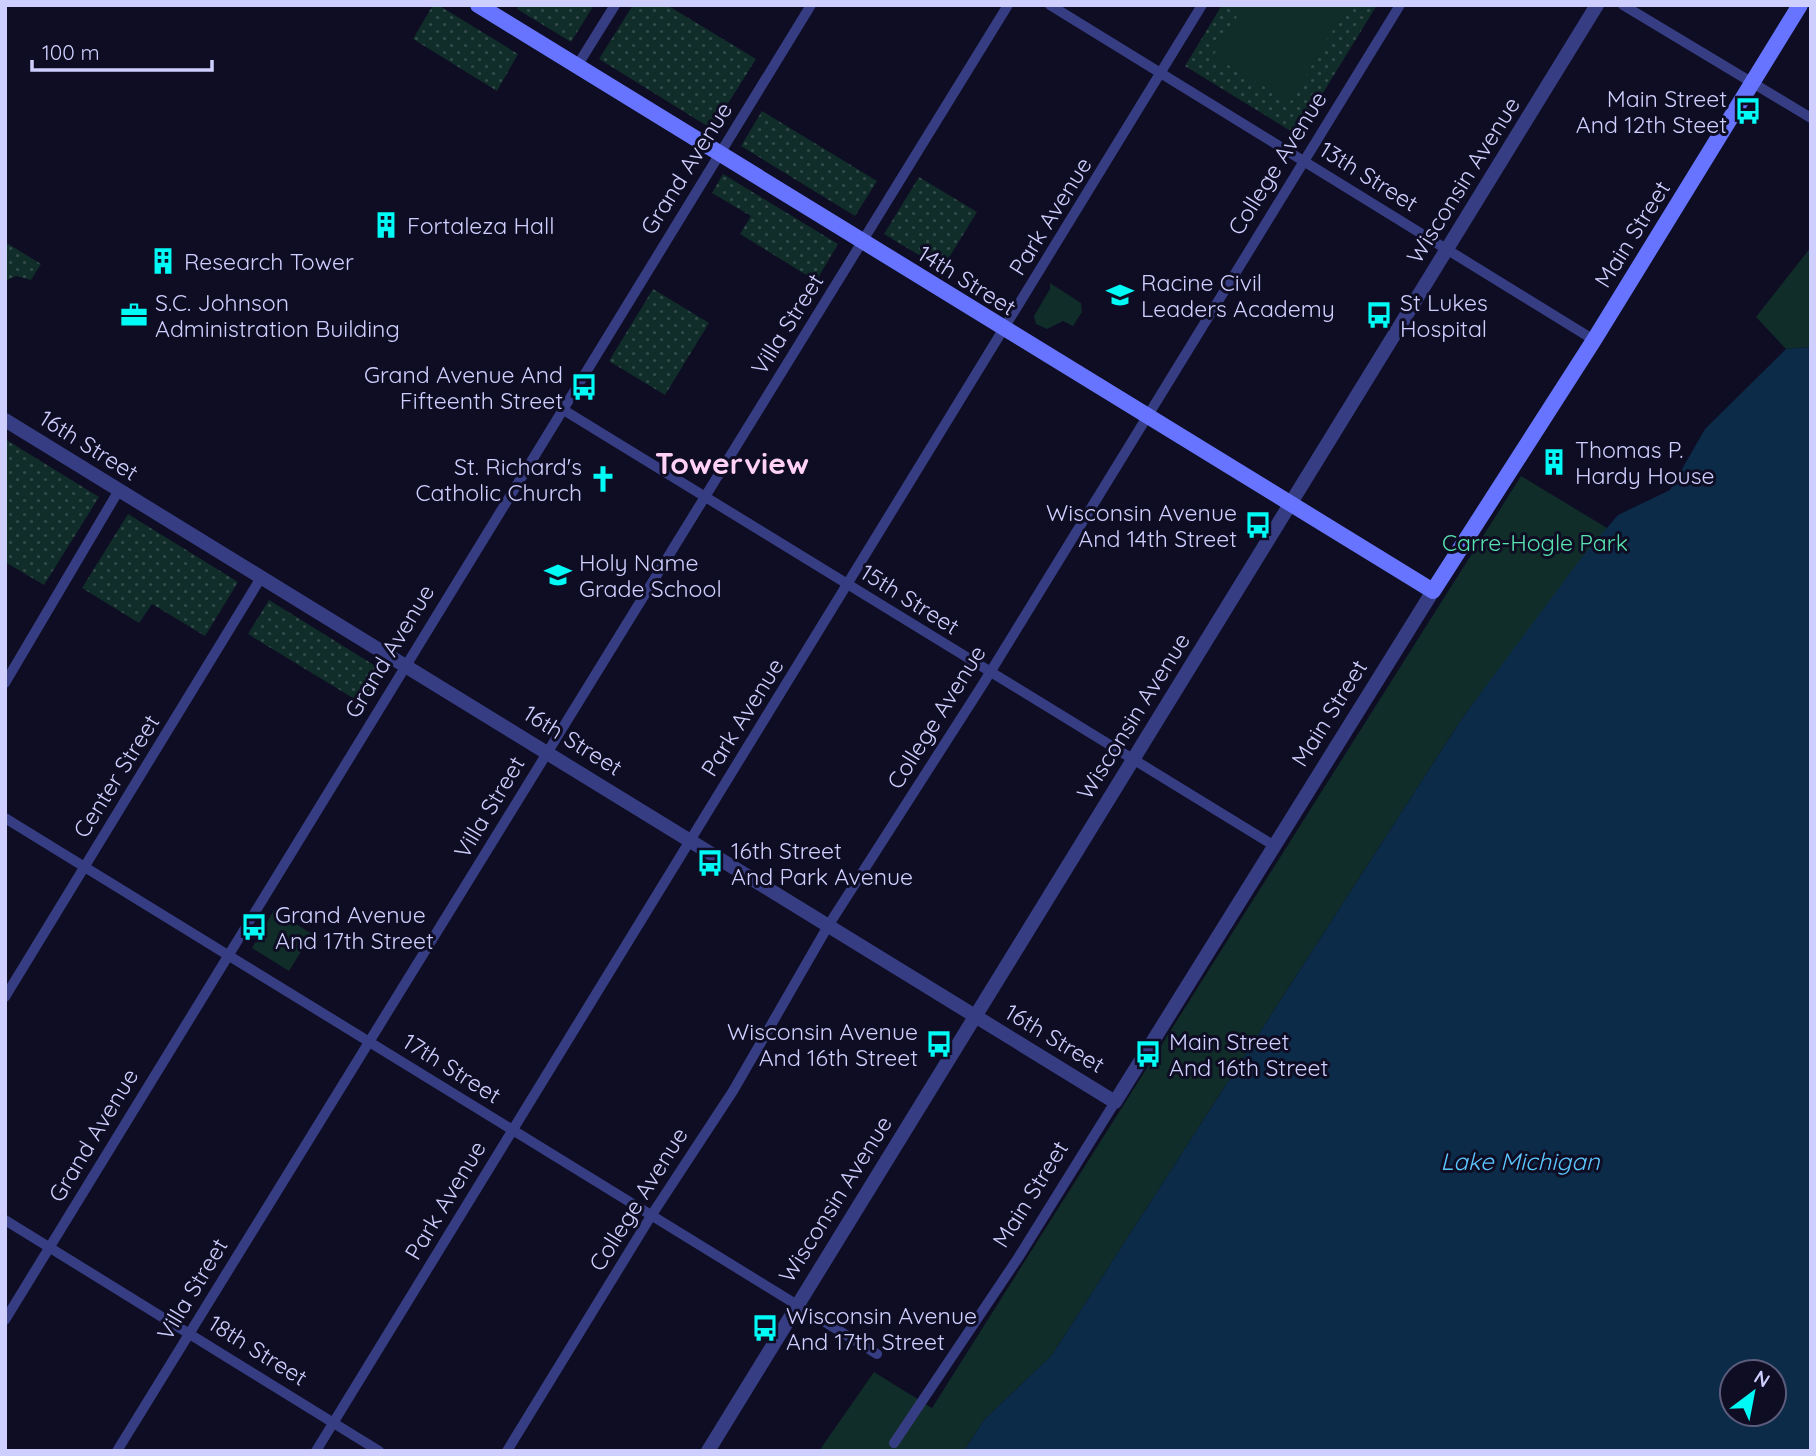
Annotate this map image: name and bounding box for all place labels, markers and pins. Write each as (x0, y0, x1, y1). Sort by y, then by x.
place label: Main Street And 12th Steet (1576, 84, 1727, 139)
bus stop icon: Main Street And 12th Steet (1733, 96, 1763, 126)
building icon: Fortaleza Hall (371, 210, 401, 240)
place label: Fortaleza Hall (407, 211, 555, 240)
building icon: Research Tower (148, 246, 178, 276)
place label: Research Tower (184, 247, 354, 276)
place label: Racine Civil Leaders Academy (1141, 268, 1335, 323)
school or university icon: Racine Civil Leaders Academy (1105, 280, 1135, 310)
place label: S.C. Johnson Administration Building (155, 288, 400, 343)
place label: St Lukes Hospital (1400, 288, 1488, 343)
office icon: S.C. Johnson Administration Building (119, 300, 149, 330)
bus stop icon: St Lukes Hospital (1364, 300, 1394, 330)
place label: Grand Avenue And Fifteenth Street (364, 360, 563, 415)
bus stop icon: Grand Avenue And Fifteenth Street (569, 372, 599, 402)
place label: Thomas P. Hardy House (1575, 435, 1714, 490)
building icon: Thomas P. Hardy House (1539, 447, 1569, 477)
place label: St. Richard's Catholic Church (415, 452, 582, 507)
church icon: St. Richard's Catholic Church (588, 464, 618, 494)
place label: Wisconsin Avenue And 14th Street (1046, 498, 1237, 553)
bus stop icon: Wisconsin Avenue And 14th Street (1243, 510, 1273, 540)
place label: Holy Name Grade School (579, 548, 722, 603)
school or university icon: Holy Name Grade School (543, 560, 573, 590)
place label: 16th Street And Park Avenue (731, 836, 913, 891)
bus stop icon: 16th Street And Park Avenue (695, 848, 725, 878)
place label: Grand Avenue And 17th Street (275, 900, 434, 955)
bus stop icon: Grand Avenue And 17th Street (239, 912, 269, 942)
place label: Wisconsin Avenue And 16th Street (727, 1017, 918, 1072)
place label: Main Street And 16th Street (1169, 1027, 1328, 1082)
bus stop icon: Wisconsin Avenue And 16th Street (924, 1029, 954, 1059)
bus stop icon: Main Street And 16th Street (1133, 1039, 1163, 1069)
place label: Wisconsin Avenue And 17th Street (786, 1301, 977, 1356)
bus stop icon: Wisconsin Avenue And 17th Street (750, 1313, 780, 1343)

